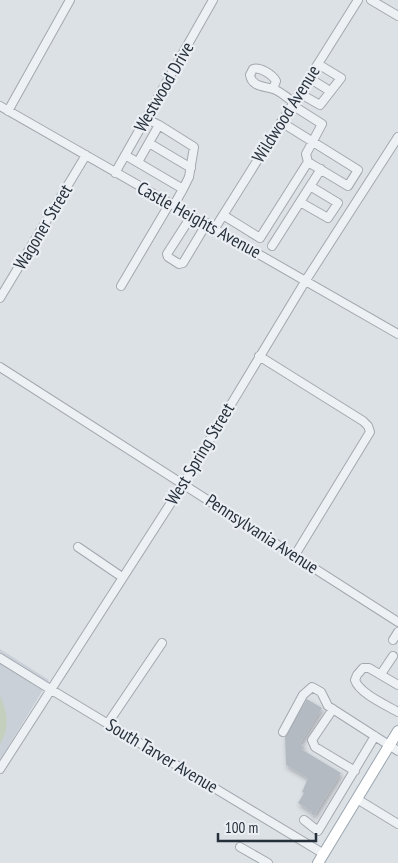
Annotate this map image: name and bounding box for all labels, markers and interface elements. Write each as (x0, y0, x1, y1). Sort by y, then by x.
street label: Westwood Drive (129, 38, 199, 136)
street label: Wildwood Avenue (247, 61, 325, 167)
street label: Castle Heights Avenue (133, 176, 265, 263)
street label: Wagoner Street (8, 180, 77, 274)
street label: West Spring Street (160, 399, 239, 509)
street label: Pennsylvania Avenue (202, 489, 323, 579)
street label: South Tarver Avenue (102, 713, 222, 798)
scale bar (218, 810, 316, 842)
text: 100 m (225, 818, 258, 837)

